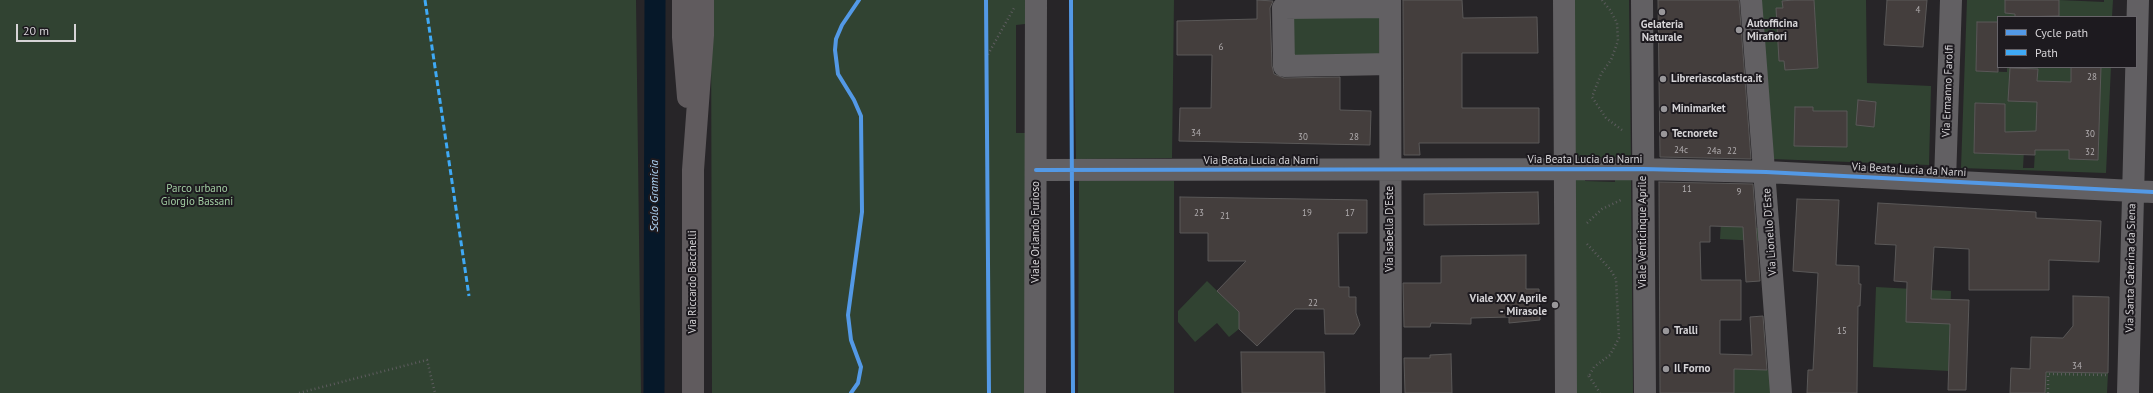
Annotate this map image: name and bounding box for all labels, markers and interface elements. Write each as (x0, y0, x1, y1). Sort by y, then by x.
house number: 4 (1916, 5, 1920, 15)
marker: Gelateria Naturale (1657, 7, 1667, 17)
scale bar (18, 16, 78, 42)
legend (1997, 16, 2137, 68)
place label: Autofficina Mirafiori (1747, 17, 1798, 43)
place label: Gelateria Naturale (1641, 18, 1683, 44)
text: 20 m (23, 23, 49, 38)
marker: Autofficina Mirafiori (1734, 25, 1744, 35)
text: Cycle path (2035, 25, 2088, 40)
house number: 6 (1219, 42, 1223, 52)
street label: Via Ermanno Farolfi (1940, 45, 1956, 137)
text: Path (2035, 45, 2058, 60)
place label: Libreriascolastica.it (1671, 72, 1762, 86)
house number: 28 (2087, 72, 2097, 82)
marker: Libreriascolastica.it (1658, 74, 1668, 84)
place label: Minimarket (1672, 102, 1726, 116)
marker: Minimarket (1659, 104, 1669, 114)
place label: Tecnorete (1672, 127, 1718, 141)
house number: 34 (1191, 128, 1201, 138)
marker: Tecnorete (1659, 129, 1669, 139)
house number: 30 (2085, 129, 2095, 139)
house number: 30 (1298, 132, 1308, 142)
house number: 28 (1349, 132, 1359, 142)
house number: 24c (1674, 145, 1688, 155)
house number: 24a (1707, 146, 1721, 156)
house number: 22 (1727, 146, 1737, 156)
house number: 32 (2085, 147, 2095, 157)
street label: Via Beata Lucia da Narni (1528, 153, 1642, 167)
street label: Via Beata Lucia da Narni (1204, 154, 1318, 168)
water label: Scolo Gramicia (648, 160, 662, 232)
street label: Via Beata Lucia da Narni (1851, 160, 1967, 180)
street label: Viale Venticinque Aprile (1636, 176, 1650, 288)
street label: Viale Orlando Furioso (1029, 181, 1043, 283)
park label: Parco urbano Giorgio Bassani (161, 182, 233, 208)
house number: 11 (1682, 184, 1692, 194)
street label: Via Isabella D'Este (1383, 186, 1397, 272)
house number: 9 (1737, 187, 1741, 197)
street label: Via Lionello D'Este (1760, 188, 1780, 276)
street label: Via Santa Caterina da Siena (2123, 203, 2139, 333)
house number: 23 (1194, 208, 1204, 218)
house number: 19 (1302, 208, 1312, 218)
house number: 17 (1345, 208, 1355, 218)
house number: 21 (1220, 211, 1230, 221)
street label: Via Riccardo Bacchelli (686, 230, 700, 334)
place label: Viale XXV Aprile - Mirasole (1470, 292, 1547, 318)
house number: 22 (1308, 298, 1318, 308)
marker: Viale XXV Aprile - Mirasole (1550, 300, 1560, 310)
place label: Tralli (1674, 324, 1698, 338)
marker: Tralli (1661, 326, 1671, 336)
house number: 15 (1837, 326, 1847, 336)
house number: 34 (2072, 361, 2082, 371)
place label: Il Forno (1674, 362, 1710, 376)
marker: Il Forno (1661, 364, 1671, 374)

